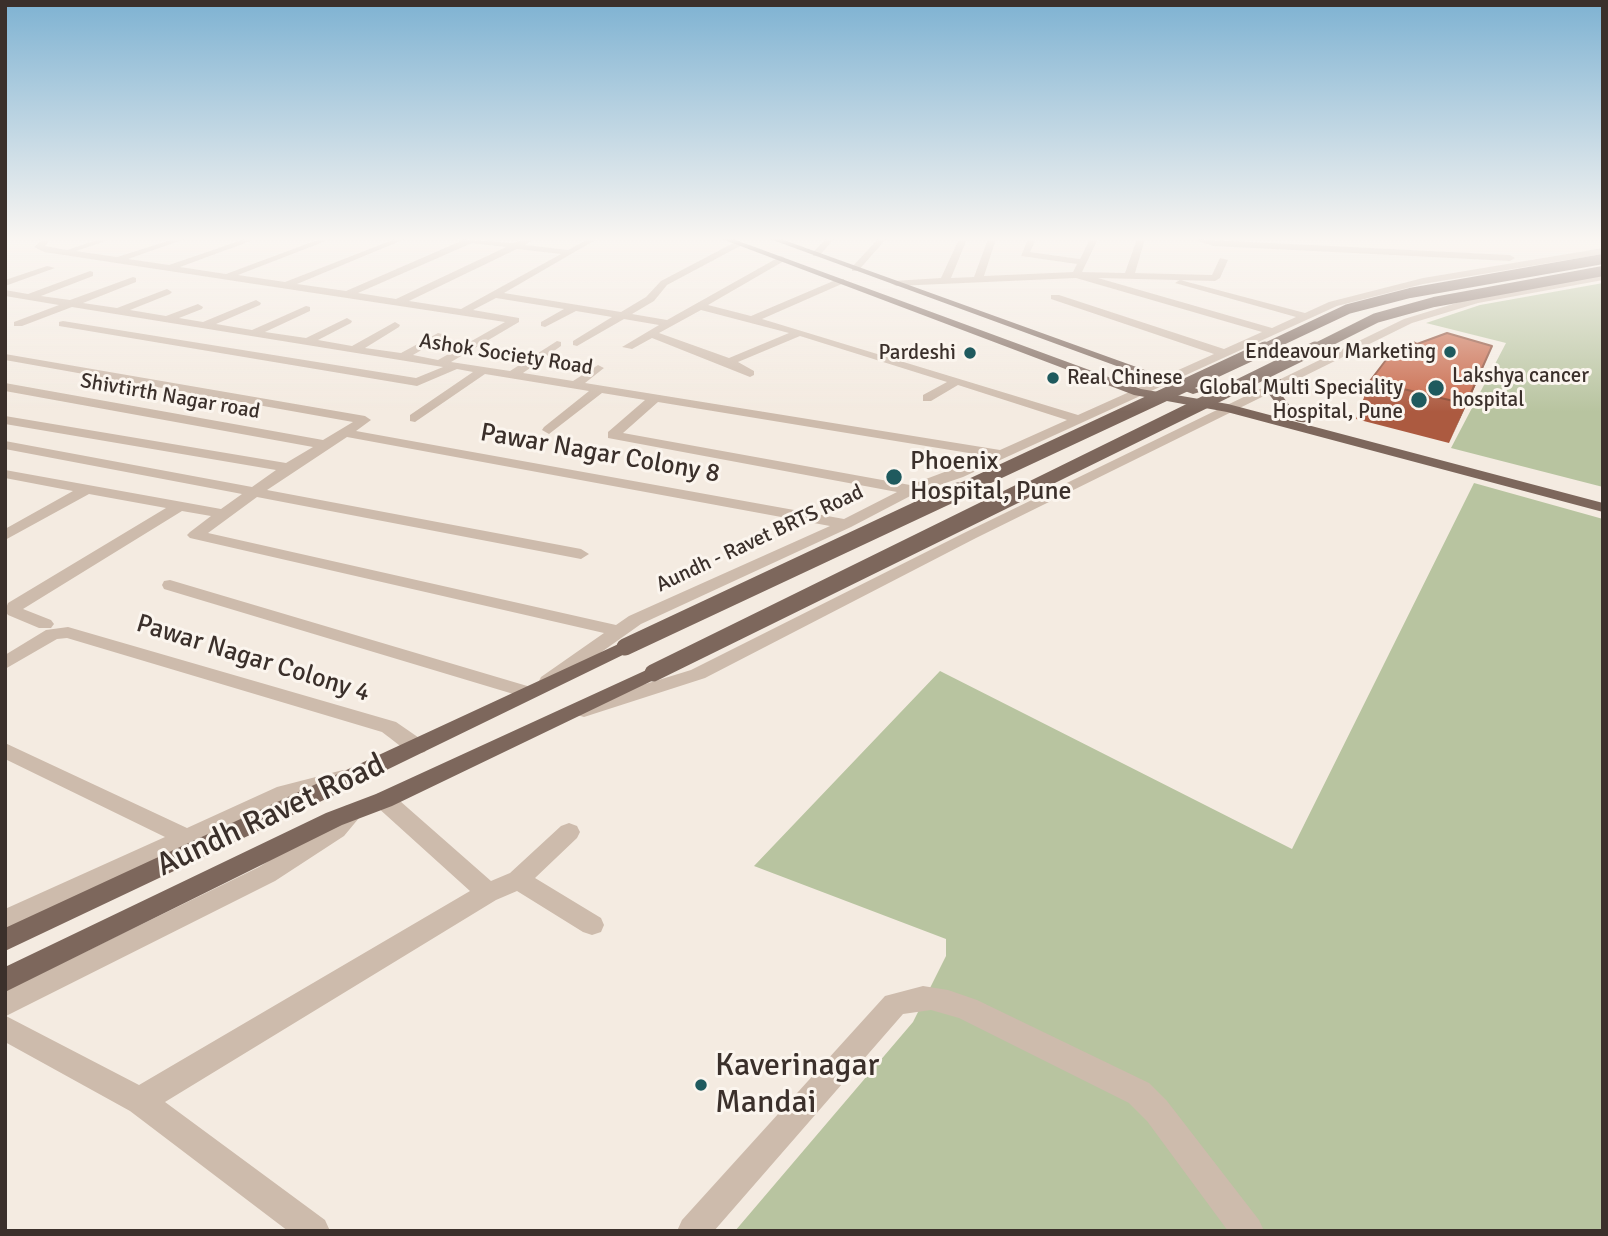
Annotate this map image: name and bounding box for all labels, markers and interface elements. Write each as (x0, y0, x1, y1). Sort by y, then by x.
street label: Ashok Society Road (417, 329, 595, 381)
place label: Endeavour Marketing (1245, 339, 1436, 365)
place label: Pardeshi (878, 340, 956, 366)
marker: Endeavour Marketing (1442, 344, 1458, 360)
marker: Pardeshi (962, 345, 978, 361)
place label: Lakshya cancer hospital (1452, 363, 1589, 413)
place label: Real Chinese (1067, 365, 1183, 391)
street label: Shivtirth Nagar road (78, 369, 262, 425)
marker: Real Chinese (1045, 370, 1061, 386)
place label: Global Multi Speciality Hospital, Pune (1199, 375, 1403, 425)
marker: Lakshya cancer hospital (1426, 378, 1446, 398)
marker: Global Multi Speciality Hospital, Pune (1409, 390, 1429, 410)
street label: Pawar Nagar Colony 8 (478, 418, 722, 490)
place label: Phoenix Hospital, Pune (910, 446, 1072, 508)
marker: Phoenix Hospital, Pune (884, 467, 904, 487)
street label: Aundh - Ravet BRTS Road (652, 480, 868, 598)
street label: Pawar Nagar Colony 4 (132, 609, 374, 709)
street label: Aundh Ravet Road (151, 746, 391, 886)
place label: Kaverinagar Mandai (715, 1048, 879, 1123)
marker: Kaverinagar Mandai (693, 1077, 709, 1093)

